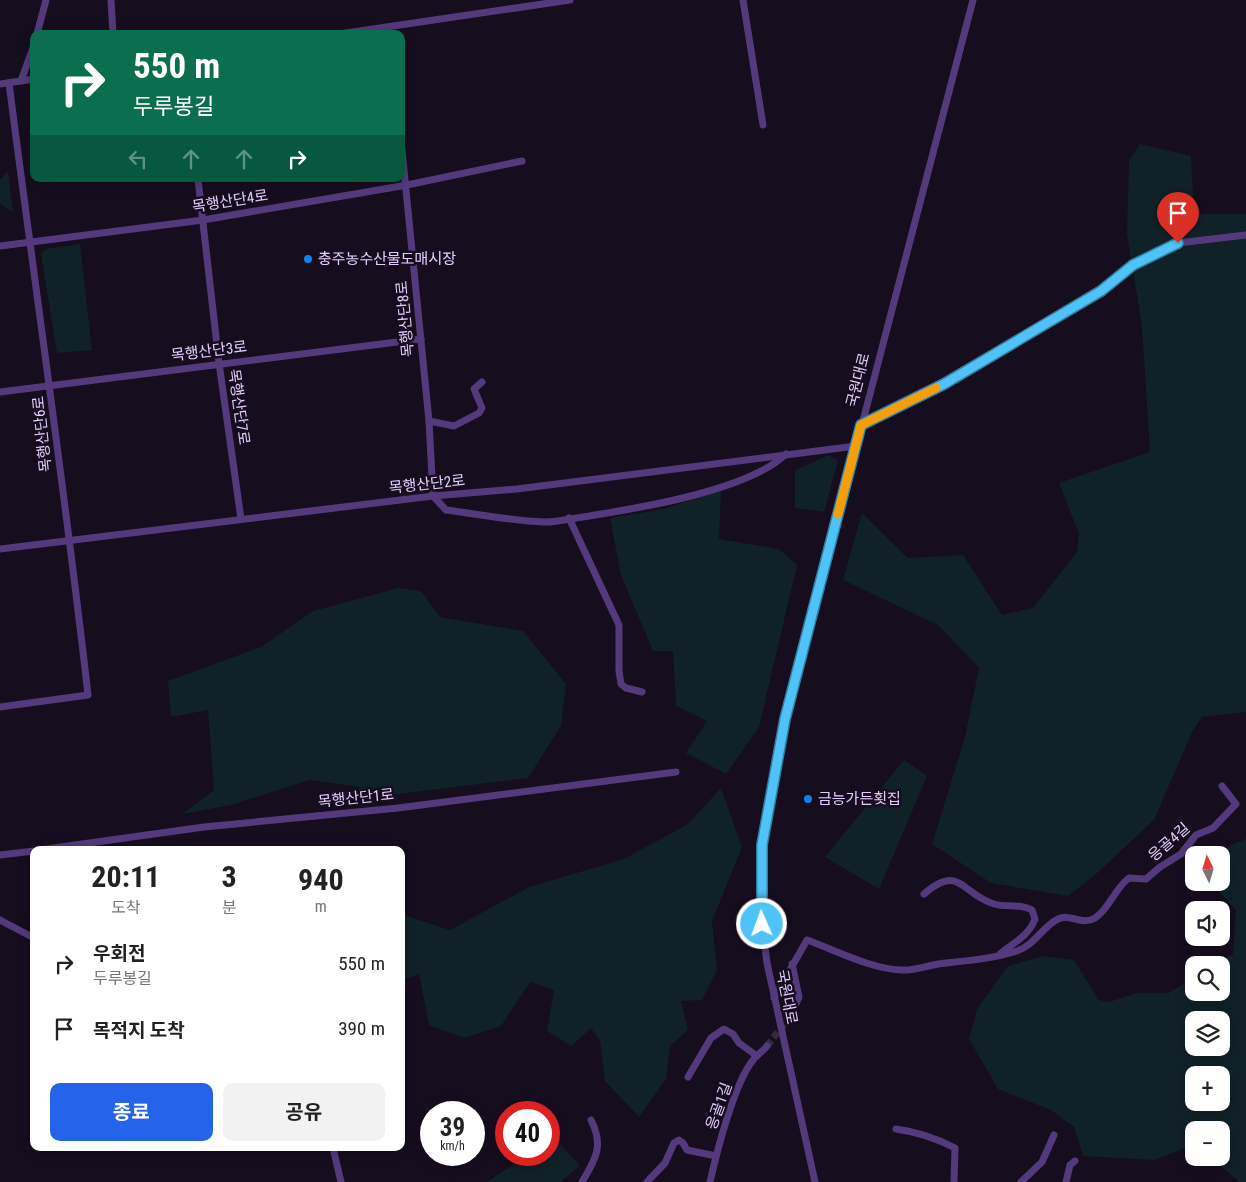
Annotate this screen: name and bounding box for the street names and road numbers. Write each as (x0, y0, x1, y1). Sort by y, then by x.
street label: 목행산단4로 (191, 186, 269, 216)
street label: 목행산단8로 (393, 280, 417, 358)
street label: 목행산단3로 (170, 337, 248, 365)
street label: 국원대로 (843, 351, 873, 409)
street label: 목행산단7로 (225, 368, 253, 446)
street label: 목행산단6로 (29, 395, 55, 473)
street label: 목행산단2로 (388, 471, 466, 497)
street label: 목행산단1로 (317, 785, 395, 811)
street label: 응골4길 (1145, 819, 1193, 865)
street label: 국원대로 (773, 968, 801, 1026)
street label: 응골1길 (702, 1080, 736, 1132)

